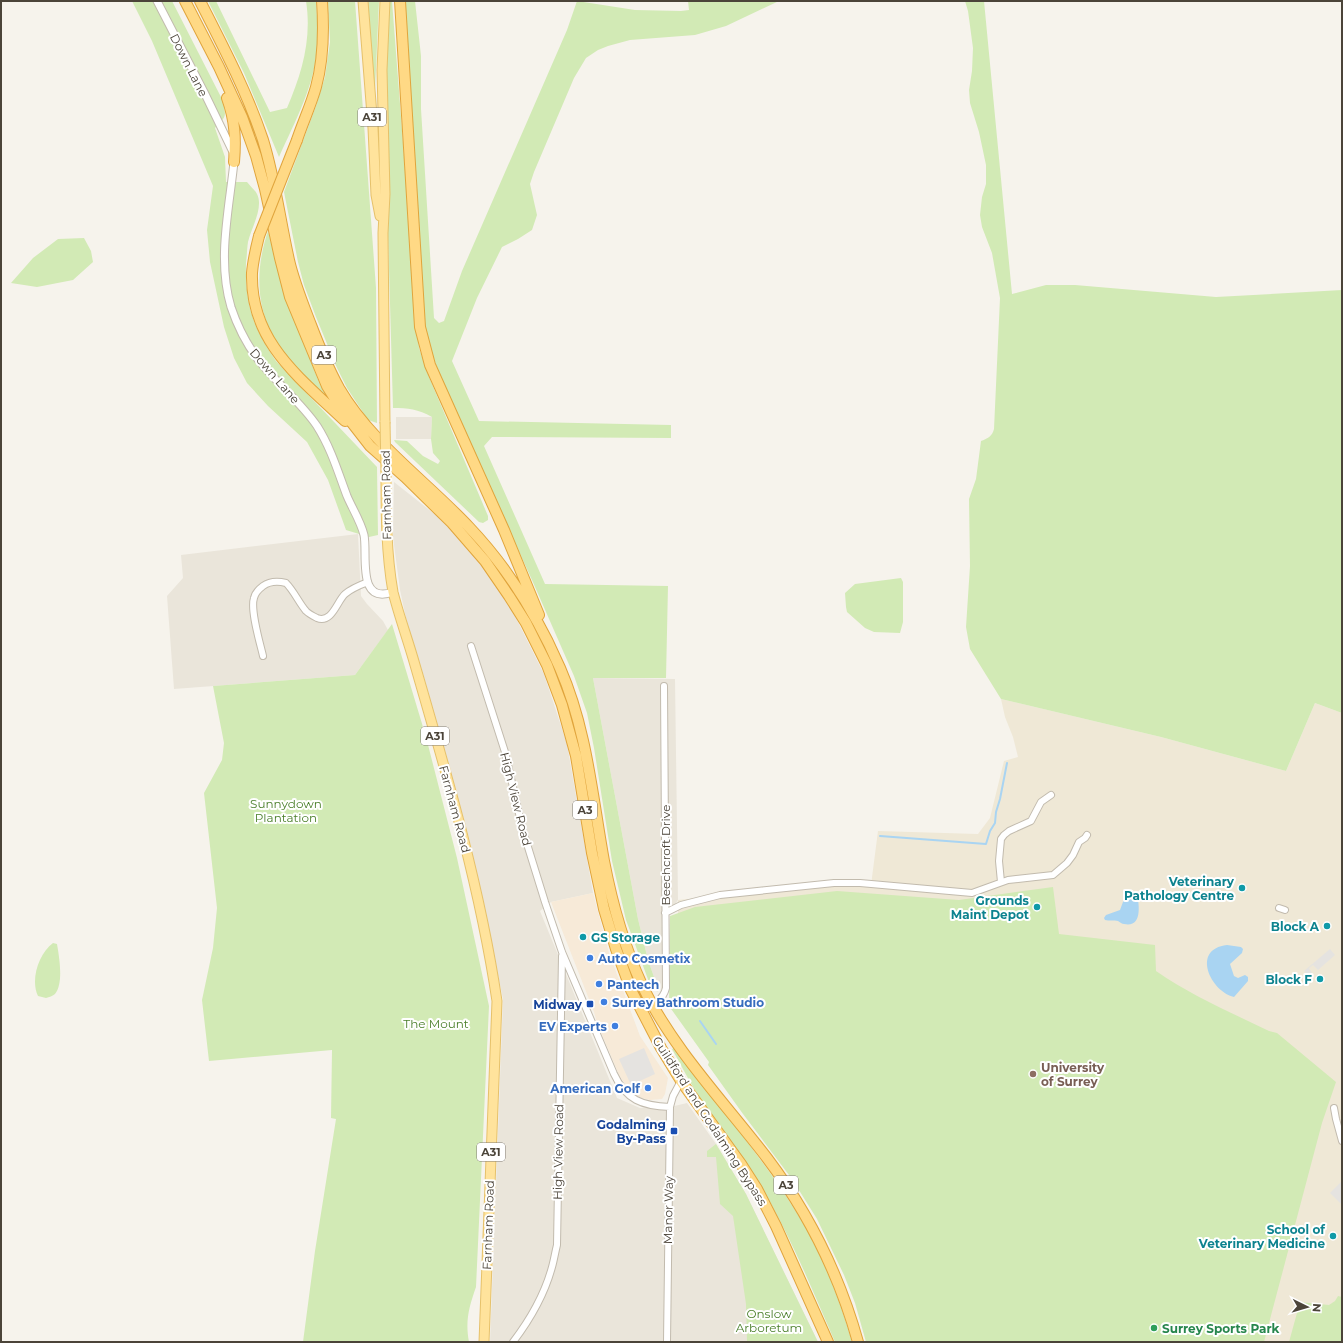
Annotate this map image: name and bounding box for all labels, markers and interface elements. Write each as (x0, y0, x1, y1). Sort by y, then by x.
street label: Down Lane (167, 31, 211, 99)
road number: A31 (358, 108, 386, 126)
street label: Down Lane (247, 345, 303, 407)
road number: A3 (312, 346, 336, 364)
street label: Farnham Road (378, 450, 394, 540)
road number: A31 (421, 727, 449, 745)
street label: High View Road (497, 751, 535, 847)
street label: Farnham Road (436, 764, 474, 854)
park label: Sunnydown Plantation (250, 796, 322, 825)
road number: A3 (573, 801, 597, 819)
street label: Beechcroft Drive (658, 805, 673, 905)
place label: Veterinary Pathology Centre (1124, 874, 1235, 903)
marker: Veterinary Pathology Centre (1237, 883, 1247, 893)
place label: Grounds Maint Depot (951, 893, 1030, 922)
marker: Grounds Maint Depot (1032, 902, 1042, 912)
place label: Block A (1271, 919, 1320, 934)
marker: Block A (1322, 921, 1332, 931)
place label: GS Storage (591, 930, 660, 945)
marker: GS Storage (578, 932, 588, 942)
place label: Auto Cosmetix (597, 951, 691, 966)
marker: Auto Cosmetix (585, 953, 595, 963)
place label: Block F (1265, 972, 1312, 987)
marker: Block F (1315, 974, 1325, 984)
place label: Pantech (607, 977, 659, 992)
marker: Pantech (594, 979, 604, 989)
place label: Surrey Bathroom Studio (612, 995, 764, 1010)
place label: Midway (533, 997, 583, 1012)
marker: Surrey Bathroom Studio (599, 997, 609, 1007)
marker: Midway (585, 999, 595, 1009)
park label: The Mount (403, 1016, 469, 1031)
place label: EV Experts (539, 1019, 608, 1034)
marker: EV Experts (610, 1021, 620, 1031)
street label: Guildford and Godalming Bypass (650, 1033, 771, 1209)
place label: University of Surrey (1041, 1060, 1105, 1089)
marker: University of Surrey (1028, 1069, 1038, 1079)
place label: American Golf (549, 1081, 641, 1096)
marker: American Golf (643, 1083, 653, 1093)
street label: High View Road (550, 1104, 566, 1200)
place label: Godalming By-Pass (597, 1117, 667, 1146)
marker: Godalming By-Pass (669, 1126, 679, 1136)
road number: A31 (477, 1143, 505, 1161)
street label: Manor Way (660, 1175, 676, 1244)
road number: A3 (774, 1176, 798, 1194)
street label: Farnham Road (479, 1180, 497, 1270)
place label: School of Veterinary Medicine (1198, 1222, 1326, 1251)
marker: School of Veterinary Medicine (1328, 1231, 1338, 1241)
north arrow (1287, 1287, 1327, 1327)
text: N (1310, 1303, 1324, 1313)
park label: Onslow Arboretum (736, 1306, 802, 1335)
place label: Surrey Sports Park (1162, 1321, 1280, 1336)
marker: Surrey Sports Park (1149, 1323, 1159, 1333)

